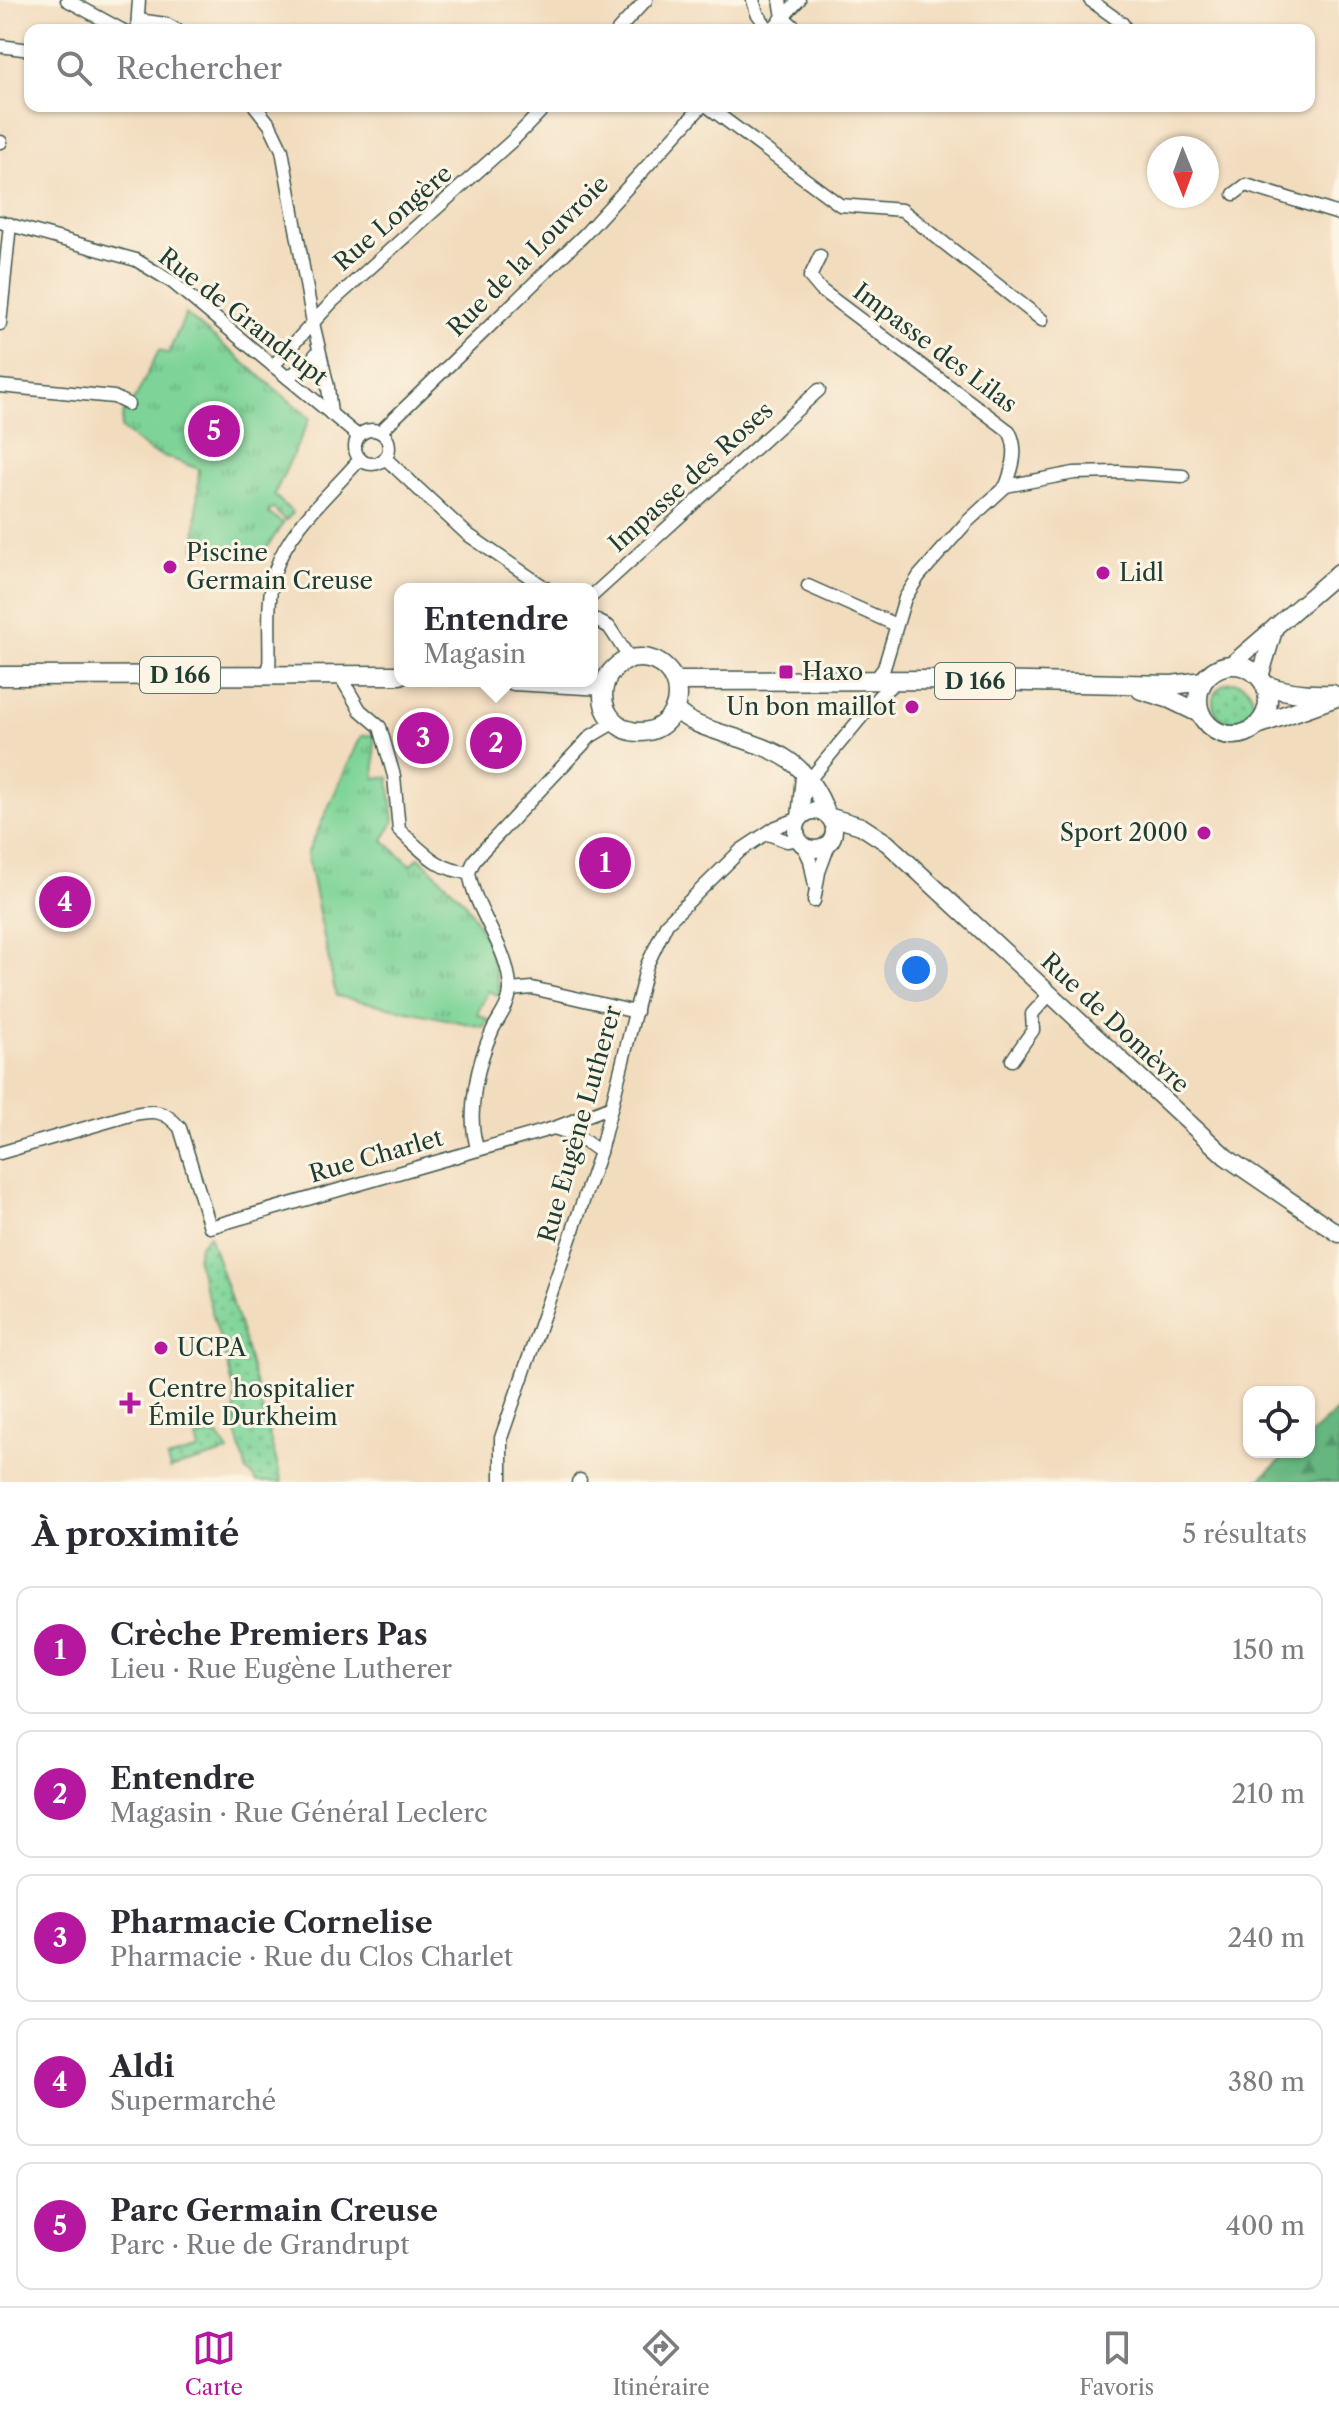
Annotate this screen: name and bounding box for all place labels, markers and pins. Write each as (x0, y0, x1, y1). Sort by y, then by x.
pin: 5 (188, 401, 240, 461)
place label: Piscine Germain Creuse (186, 538, 373, 595)
marker: Piscine Germain Creuse (161, 558, 179, 576)
place label: Lidl (1119, 558, 1164, 587)
marker: Lidl (1094, 564, 1112, 582)
place label: Haxo (802, 657, 863, 686)
marker: Haxo (777, 663, 795, 681)
place label: Un bon maillot (726, 692, 897, 721)
marker: Un bon maillot (903, 698, 921, 716)
pin: 3 (397, 708, 449, 768)
pin: 2 (470, 713, 522, 773)
place label: Sport 2000 (1060, 818, 1188, 847)
marker: Sport 2000 (1195, 824, 1213, 842)
pin: 1 (579, 833, 631, 893)
pin: 4 (39, 872, 91, 932)
place label: UCPA (177, 1333, 247, 1362)
marker: UCPA (152, 1339, 170, 1357)
place label: Centre hospitalier Émile Durkheim (148, 1374, 355, 1431)
marker: Centre hospitalier Émile Durkheim (119, 1392, 141, 1414)

